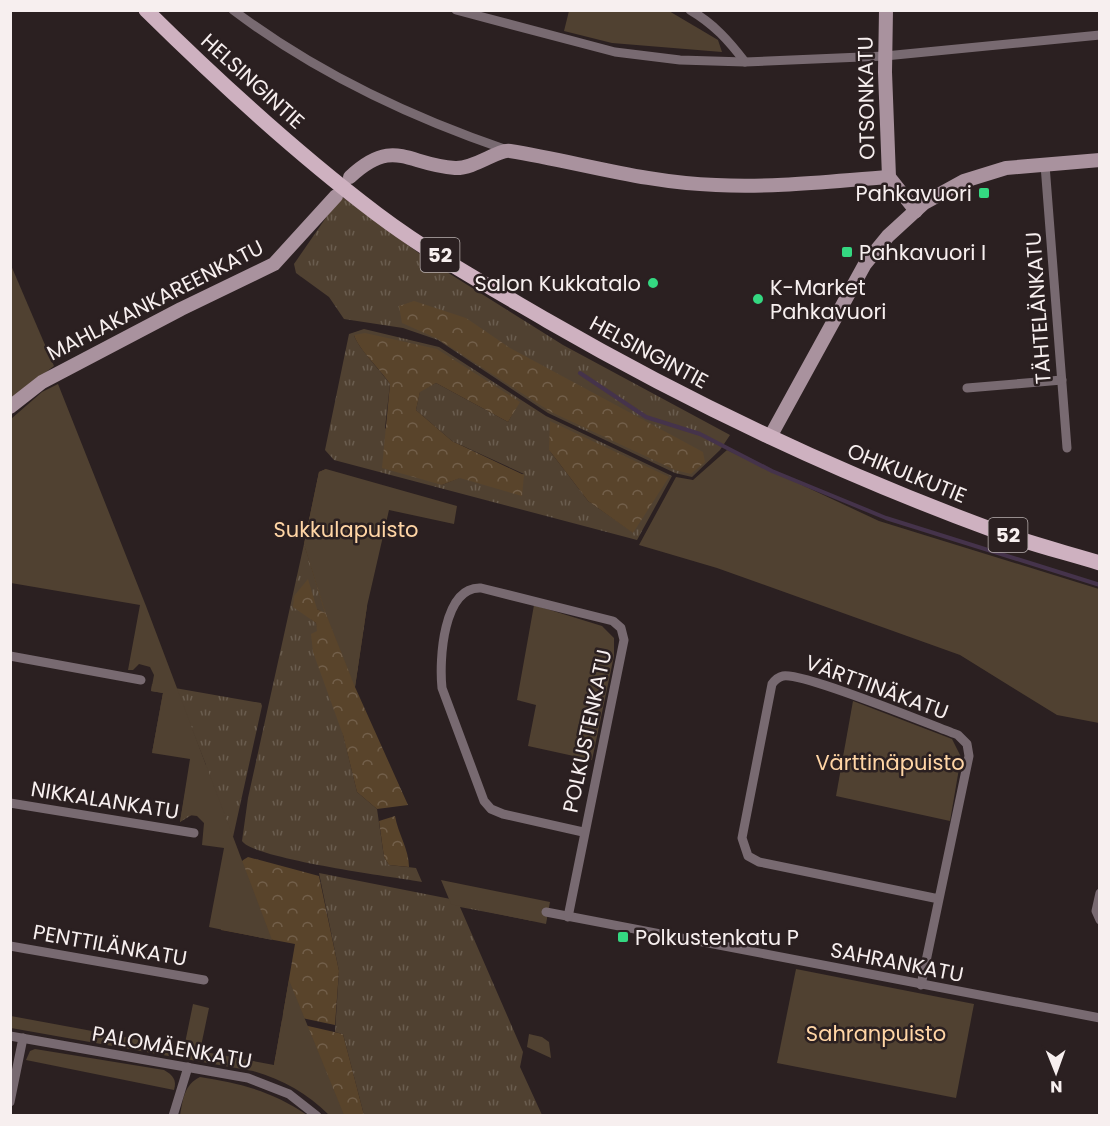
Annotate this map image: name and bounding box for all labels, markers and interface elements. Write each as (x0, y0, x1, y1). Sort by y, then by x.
street label: HELSINGINTIE (195, 27, 311, 135)
street label: OTSONKATU (850, 36, 882, 160)
place label: Pahkavuori (856, 179, 972, 208)
marker: Pahkavuori (977, 186, 991, 200)
street label: TÄHTELÄNKATU (1018, 231, 1058, 385)
street label: MAHLAKANKAREENKATU (42, 233, 268, 367)
road number: 52 (420, 238, 460, 272)
place label: Pahkavuori I (859, 238, 986, 267)
marker: Pahkavuori I (840, 245, 854, 259)
place label: Salon Kukkatalo (475, 269, 641, 298)
place label: K-Market Pahkavuori (770, 273, 886, 326)
marker: Salon Kukkatalo (646, 276, 660, 290)
marker: K-Market Pahkavuori (751, 292, 765, 306)
street label: HELSINGINTIE (585, 309, 713, 395)
street label: OHIKULKUTIE (843, 436, 971, 510)
park label: Sukkulapuisto (273, 515, 419, 544)
road number: 52 (988, 518, 1028, 552)
street label: POLKUSTENKATU (556, 647, 618, 815)
street label: VÄRTTINÄKATU (801, 648, 953, 726)
park label: Värttinäpuisto (815, 748, 965, 777)
street label: NIKKALANKATU (29, 774, 181, 826)
street label: PENTTILÄNKATU (31, 917, 189, 973)
place label: Polkustenkatu P (635, 923, 799, 952)
marker: Polkustenkatu P (616, 930, 630, 944)
street label: SAHRANKATU (828, 935, 966, 989)
street label: PALOMÄENKATU (90, 1019, 254, 1075)
park label: Sahranpuisto (806, 1019, 946, 1048)
north arrow (1026, 1042, 1086, 1102)
text: N (1050, 1075, 1062, 1098)

